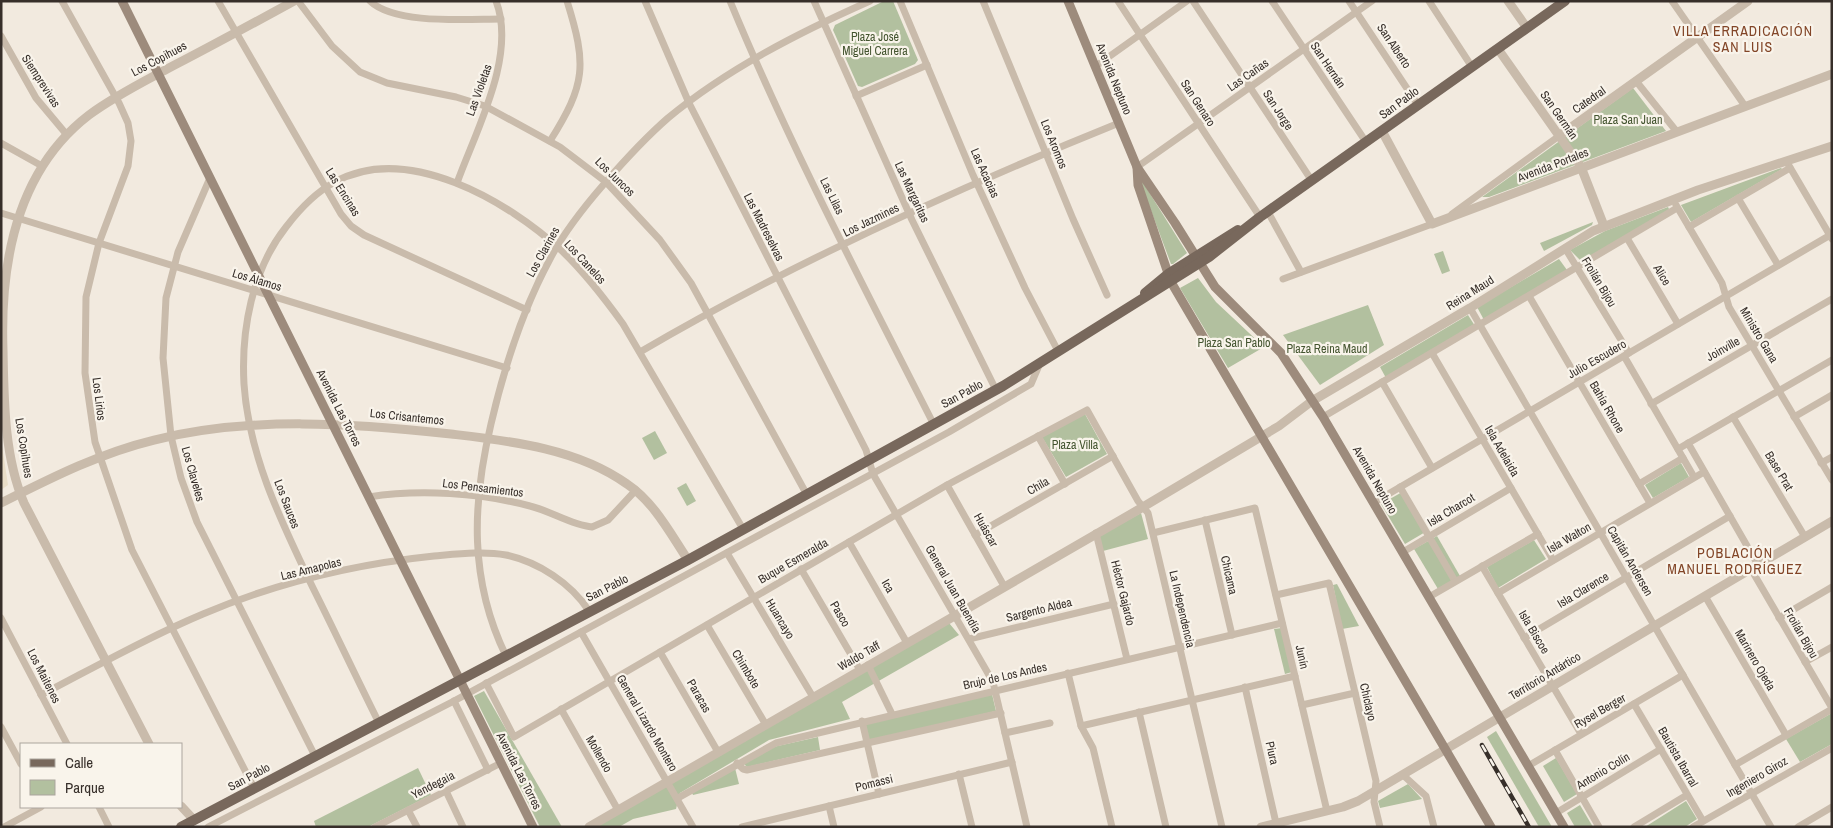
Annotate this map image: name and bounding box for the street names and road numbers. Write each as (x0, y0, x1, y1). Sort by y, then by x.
street label: San Alberto (1373, 20, 1415, 72)
street label: Los Copihues (128, 38, 190, 80)
street label: San Hernán (1307, 39, 1349, 91)
street label: Avenida Neptuno (1092, 40, 1136, 117)
street label: Siemprevivas (18, 51, 64, 111)
street label: Las Cañas (1224, 55, 1272, 95)
street label: Las Violetas (462, 62, 496, 118)
street label: San Genaro (1177, 76, 1219, 130)
street label: San Pablo (1376, 83, 1422, 123)
street label: Catedral (1569, 83, 1609, 117)
street label: San Jorge (1259, 87, 1297, 133)
street label: San Germán (1536, 88, 1582, 142)
street label: Los Aromos (1037, 117, 1071, 171)
street label: Avenida Portales (1514, 144, 1591, 186)
street label: Las Acacias (967, 146, 1003, 201)
street label: Los Juncos (592, 154, 639, 200)
street label: Las Margaritas (891, 159, 933, 225)
street label: Las Encinas (322, 165, 364, 219)
street label: Las Lilas (816, 175, 848, 217)
street label: Las Madreselvas (740, 190, 788, 264)
street label: Los Jazmines (840, 199, 902, 240)
street label: Los Clarines (523, 224, 563, 280)
street label: Los Canelos (560, 237, 610, 288)
street label: Froilán Bijou (1578, 254, 1620, 310)
street label: Alice (1649, 261, 1674, 289)
street label: Los Álamos (230, 265, 284, 295)
street label: Reina Maud (1443, 272, 1497, 314)
street label: Ministro Gana (1736, 304, 1782, 366)
street label: Joinville (1703, 333, 1743, 365)
street label: Julio Escudero (1565, 336, 1629, 382)
street label: Avenida Las Torres (312, 366, 365, 449)
street label: San Pablo (938, 376, 986, 412)
street label: Los Lirios (88, 377, 110, 421)
street label: Bahía Rhone (1586, 378, 1628, 436)
street label: Los Crisantemos (369, 405, 445, 429)
street label: Los Copihues (11, 417, 37, 479)
street label: Isla Adelaida (1481, 423, 1523, 480)
street label: Avenida Neptuno (1349, 442, 1401, 517)
street label: Los Claveles (178, 445, 208, 503)
street label: Base Prat (1761, 448, 1797, 494)
street label: Chila (1024, 473, 1052, 499)
street label: Los Pensamientos (442, 475, 524, 501)
street label: Los Sauces (270, 477, 304, 531)
street label: Isla Charcot (1424, 489, 1478, 530)
street label: Huáscar (970, 510, 1002, 551)
street label: Isla Walton (1544, 519, 1594, 557)
street label: Capitán Andersen (1603, 523, 1657, 599)
street label: Buque Esmeralda (755, 534, 831, 587)
street label: General Juan Buendía (921, 542, 985, 636)
street label: Las Amapolas (279, 554, 343, 584)
street label: Chicama (1217, 554, 1241, 596)
street label: Héctor Gajardo (1107, 559, 1139, 627)
street label: Isla Clarence (1554, 568, 1612, 612)
street label: La Independencia (1165, 569, 1199, 650)
street label: San Pablo (583, 571, 631, 605)
street label: Ica (878, 576, 898, 596)
street label: Sargento Aldea (1004, 594, 1074, 626)
street label: Huancayo (762, 596, 798, 642)
street label: Pasco (826, 598, 854, 630)
street label: Froilán Bijou (1780, 605, 1822, 661)
street label: Isla Biscoe (1515, 607, 1553, 657)
street label: Marinero Ojeda (1731, 626, 1779, 694)
street label: Waldo Taff (835, 637, 884, 674)
street label: Junín (1291, 643, 1313, 671)
street label: Los Maitenes (23, 646, 65, 706)
street label: Chimbote (728, 647, 764, 691)
street label: Territorio Antártico (1506, 648, 1584, 704)
street label: Brujo de Los Andes (962, 659, 1048, 693)
street label: General Lizardo Montero (613, 672, 681, 774)
street label: Paracas (683, 676, 715, 716)
street label: Chiclayo (1356, 682, 1380, 722)
street label: Rysel Berger (1571, 689, 1629, 732)
street label: Bautista Ibarral (1654, 724, 1702, 790)
street label: Avenida Las Torres (492, 729, 545, 812)
street label: Mollendo (582, 733, 616, 775)
street label: Piura (1262, 740, 1283, 767)
street label: Antonio Colín (1572, 749, 1633, 794)
street label: Ingeniero Giroz (1723, 753, 1791, 801)
street label: San Pablo (225, 759, 273, 795)
street label: Yendegaia (409, 767, 458, 803)
street label: Pomassi (853, 771, 895, 795)

